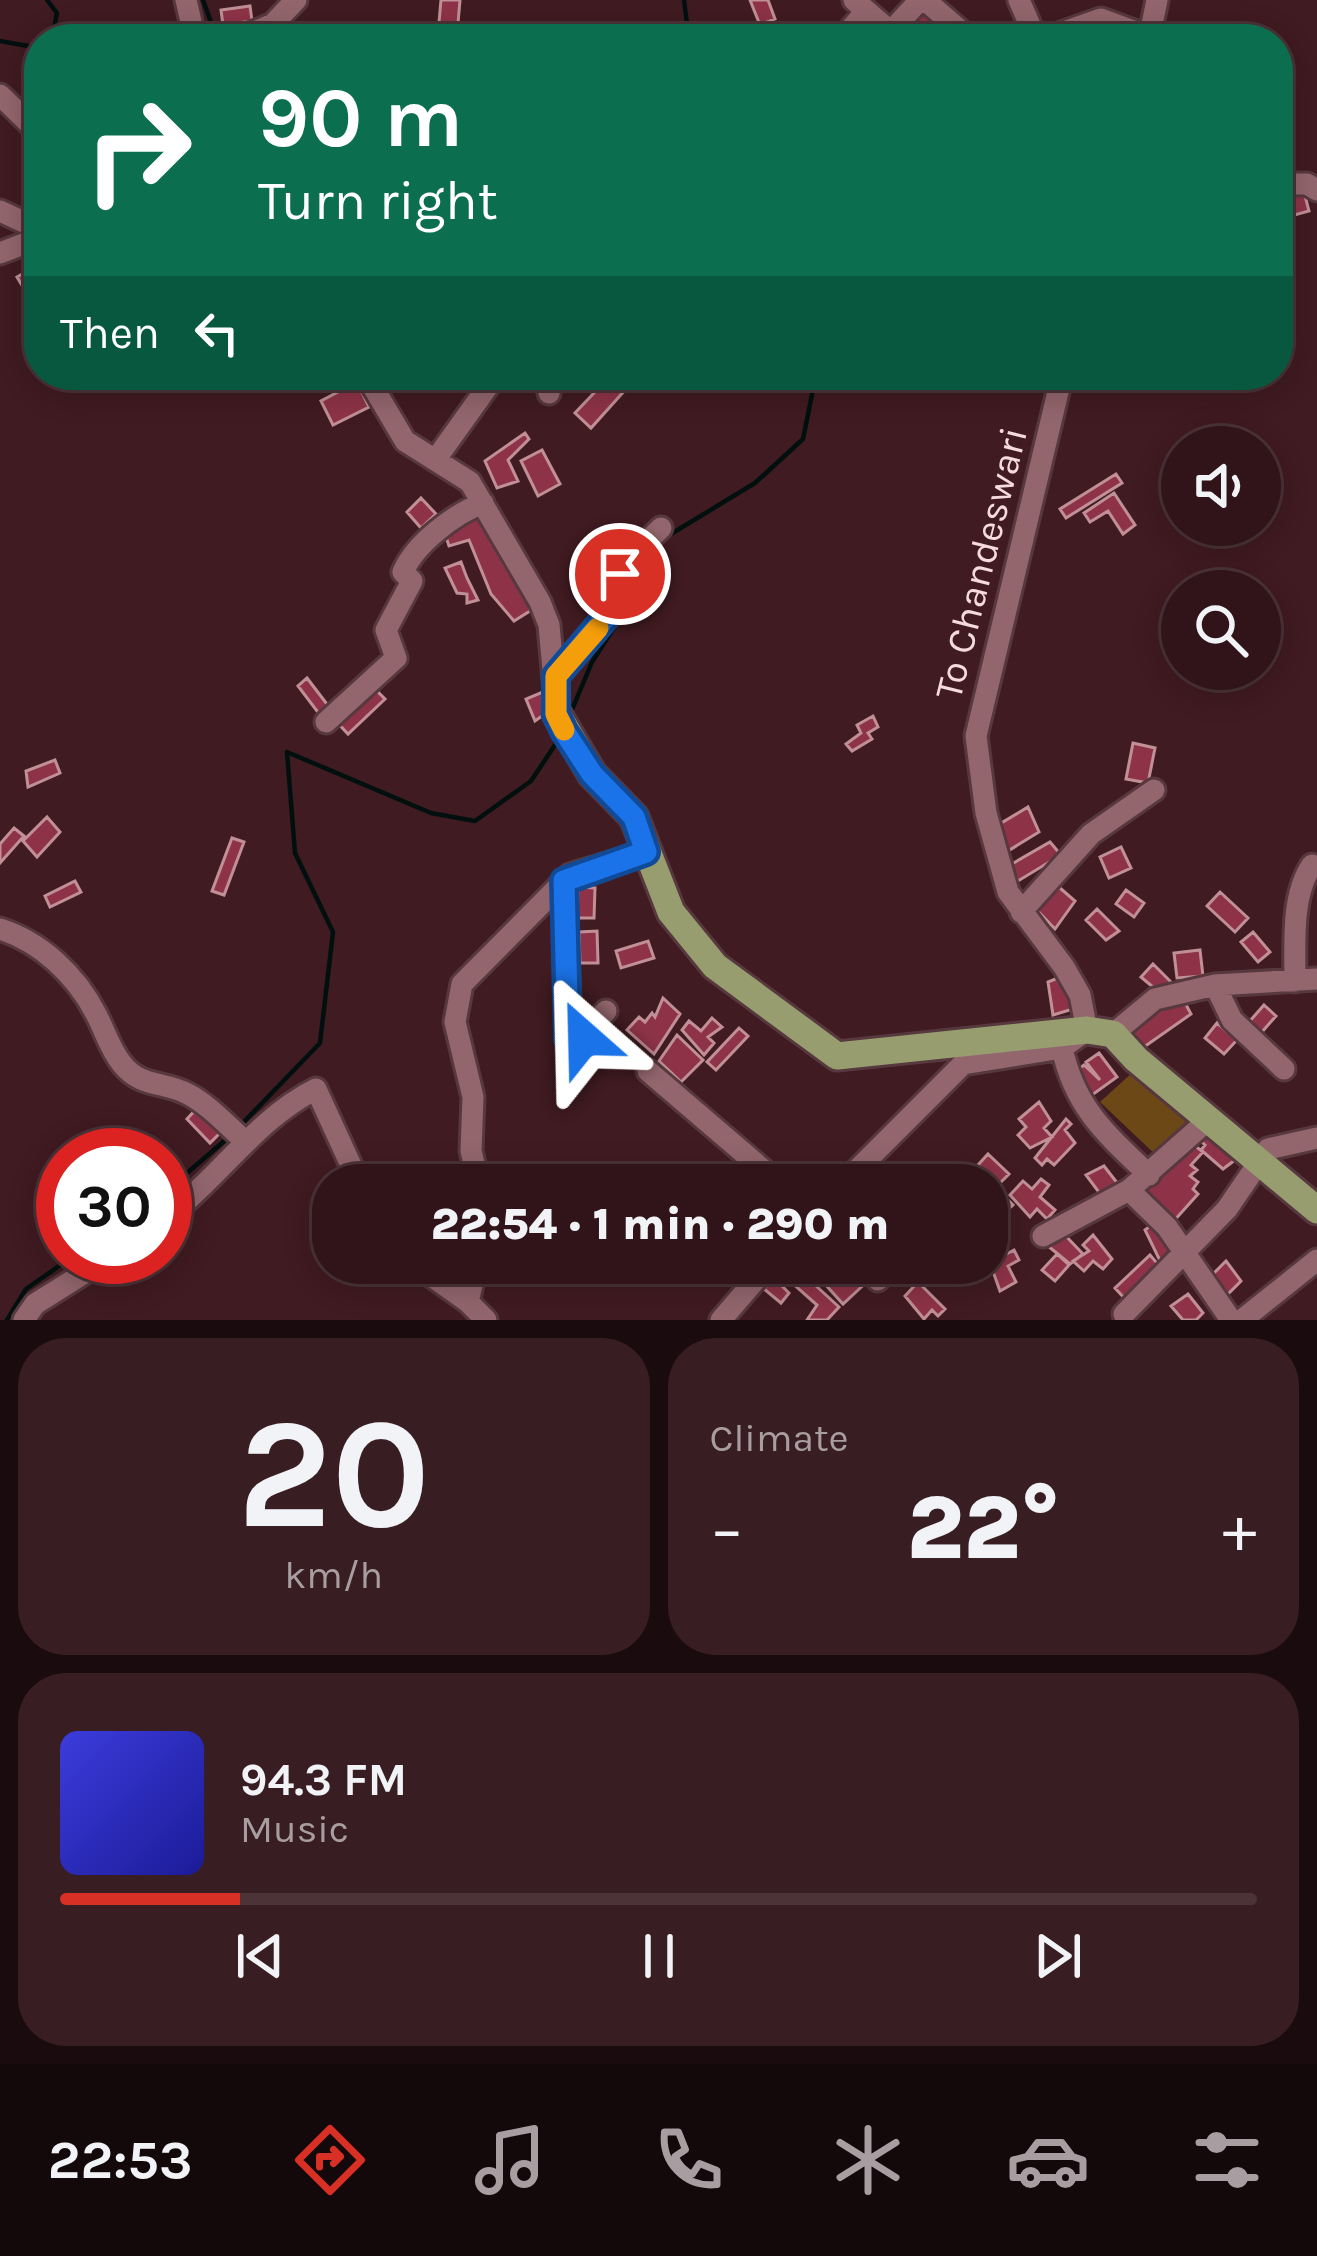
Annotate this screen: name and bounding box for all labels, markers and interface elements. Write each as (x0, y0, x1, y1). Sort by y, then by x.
text: 90 m (258, 69, 463, 167)
icon: right (60, 72, 216, 228)
text: Turn right (258, 169, 498, 233)
icon: left (184, 300, 250, 366)
text: Then (60, 307, 160, 359)
street label: To Chandeswari (925, 423, 1037, 704)
map controls (1161, 426, 1281, 690)
button: sound (1161, 426, 1281, 546)
pin (569, 523, 671, 625)
icon: arrive (587, 541, 653, 607)
button: search (1161, 570, 1281, 690)
position arrow (521, 975, 647, 1101)
speed limit sign: 30 (36, 1128, 192, 1284)
text: 22:54 · 1 min · 290 m (431, 1198, 889, 1250)
text: 20 (237, 1383, 430, 1565)
text: Climate (710, 1415, 849, 1461)
text: 22° (907, 1475, 1060, 1581)
text: − (710, 1490, 744, 1568)
text: + (1222, 1490, 1257, 1568)
text: km/h (284, 1552, 383, 1598)
text: 94.3 FM (240, 1754, 407, 1806)
text: Music (240, 1806, 349, 1852)
icon: previous (227, 1923, 293, 1989)
icon: pause (626, 1923, 692, 1989)
icon: next (1025, 1923, 1091, 1989)
icon: directions (288, 2118, 372, 2202)
icon: music (468, 2118, 552, 2202)
icon: phone (647, 2118, 731, 2202)
icon: climate (826, 2118, 910, 2202)
icon: car (1006, 2118, 1090, 2202)
icon: filters (1185, 2118, 1269, 2202)
text: 22:53 (48, 2128, 193, 2192)

